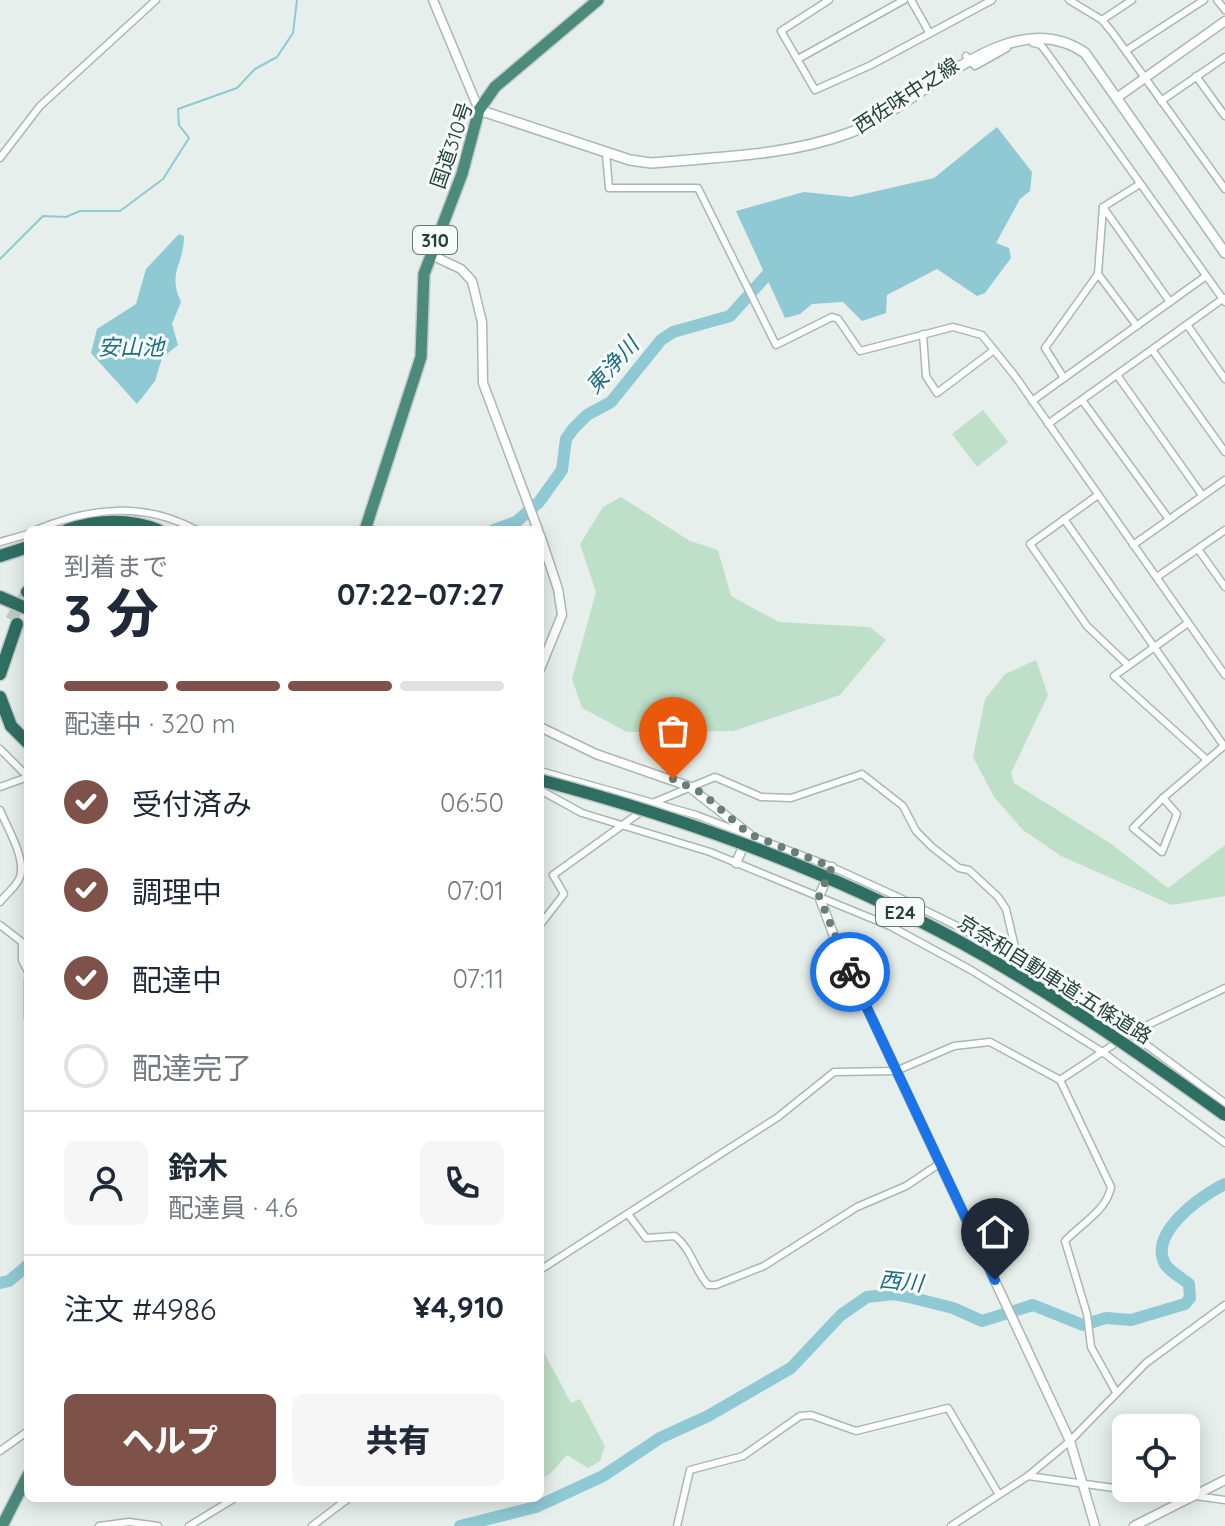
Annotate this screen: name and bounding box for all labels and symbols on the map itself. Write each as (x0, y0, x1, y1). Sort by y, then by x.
street label: 西佐味中之線 (849, 52, 963, 138)
street label: 国道310号 (425, 98, 477, 192)
road number: 310 (413, 226, 457, 254)
water label: 東浄川 (580, 330, 646, 399)
water label: 安山池 (98, 333, 166, 361)
pin (639, 697, 707, 779)
road number: E24 (876, 898, 924, 926)
street label: 京奈和自動車道;五條道路 (953, 909, 1157, 1049)
courier (810, 932, 890, 1012)
pin (961, 1198, 1029, 1280)
water label: 西川 (878, 1265, 926, 1297)

